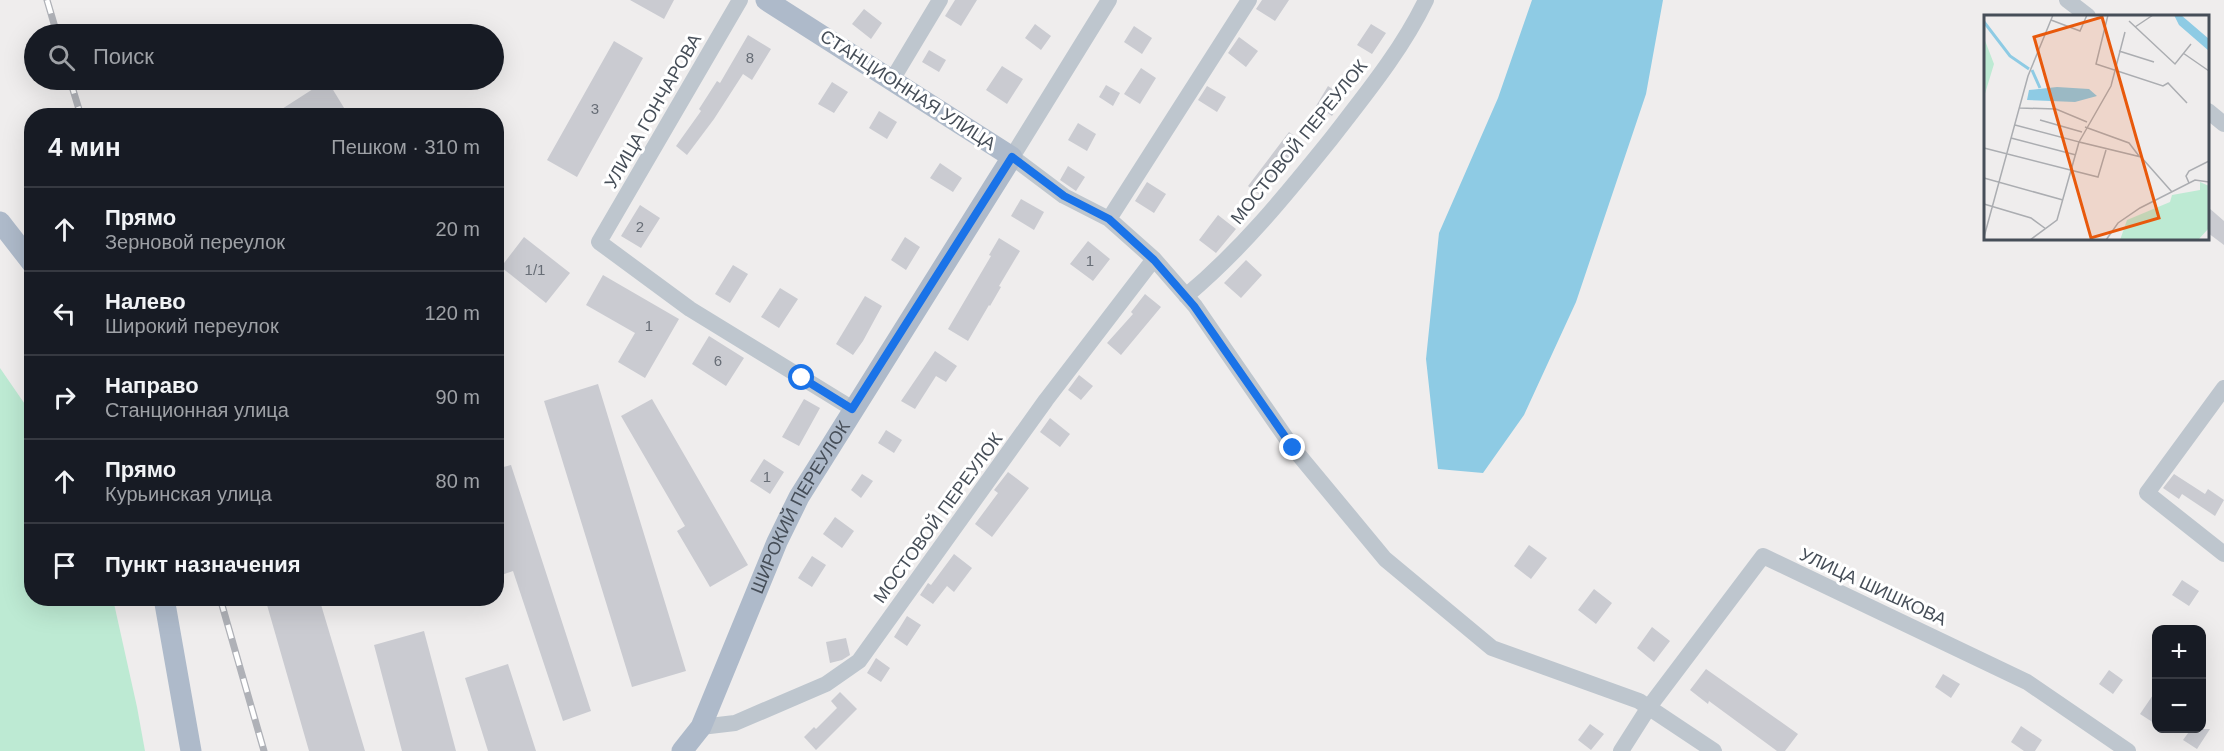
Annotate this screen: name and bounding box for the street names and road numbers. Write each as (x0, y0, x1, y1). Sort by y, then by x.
street label: СТАНЦИОННАЯ УЛИЦА (817, 26, 999, 154)
street label: УЛИЦА ГОНЧАРОВА (601, 30, 705, 192)
street label: МОСТОВОЙ ПЕРЕУЛОК (1226, 55, 1372, 228)
street label: ШИРОКИЙ ПЕРЕУЛОК (747, 417, 854, 597)
street label: МОСТОВОЙ ПЕРЕУЛОК (869, 428, 1007, 607)
street label: УЛИЦА ШИШКОВА (1796, 544, 1950, 630)

